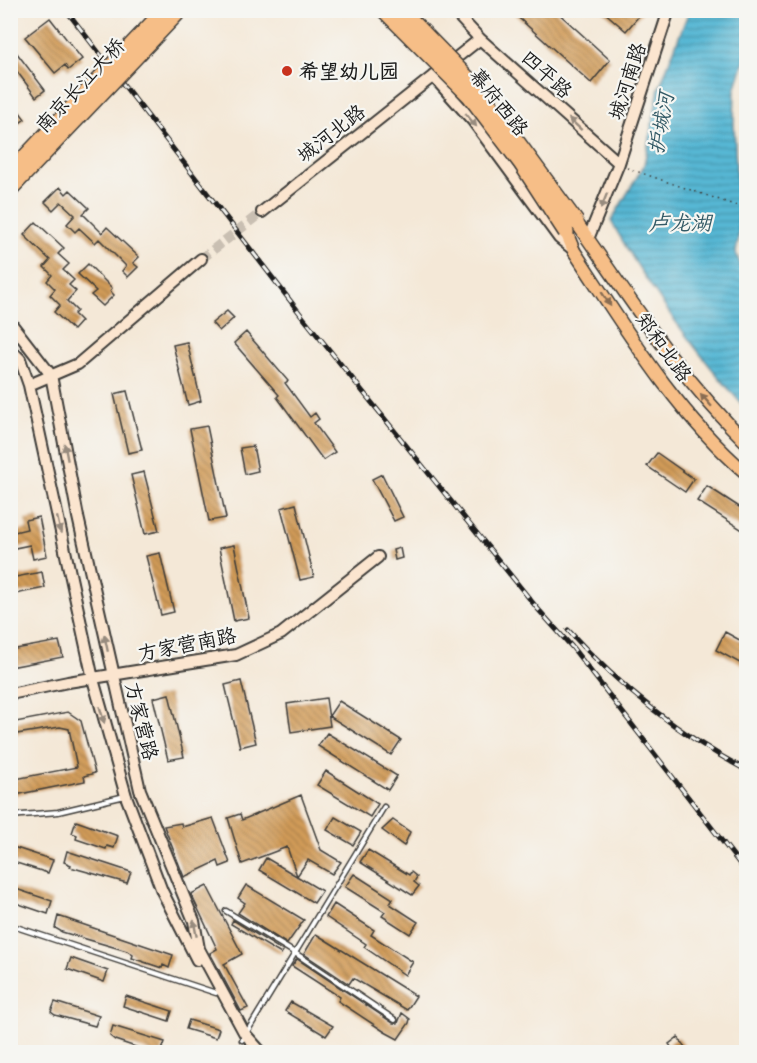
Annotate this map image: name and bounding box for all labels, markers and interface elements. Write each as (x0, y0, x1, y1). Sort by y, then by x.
street label: 南京长江大桥 (29, 32, 130, 137)
street label: 城河南路 (601, 38, 651, 123)
street label: 四平路 (517, 44, 579, 104)
place label: 希望幼儿园 (299, 57, 399, 83)
street label: 幕府西路 (465, 62, 536, 141)
marker: 希望幼儿园 (280, 64, 294, 78)
water label: 护城河 (641, 86, 679, 156)
street label: 城河北路 (291, 97, 371, 167)
one-way arrow (465, 112, 478, 128)
one-way arrow (568, 118, 583, 131)
one-way arrow (598, 192, 608, 210)
water label: 卢龙湖 (649, 208, 713, 235)
one-way arrow (600, 291, 612, 307)
street label: 郑和北路 (631, 306, 699, 387)
one-way arrow (699, 392, 712, 408)
one-way arrow (61, 442, 70, 461)
one-way arrow (55, 515, 65, 534)
street label: 方家营南路 (135, 621, 239, 665)
one-way arrow (101, 633, 110, 652)
street label: 方家营路 (121, 679, 166, 764)
one-way arrow (98, 706, 107, 724)
one-way arrow (190, 918, 199, 937)

